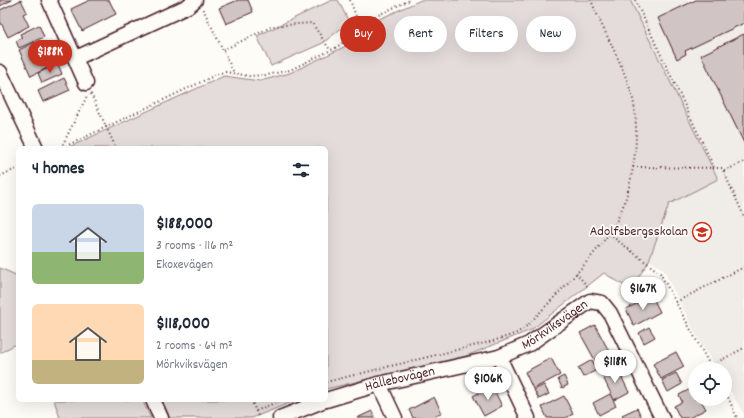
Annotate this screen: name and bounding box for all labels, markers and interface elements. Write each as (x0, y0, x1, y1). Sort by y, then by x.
chip: Buy (340, 16, 386, 52)
chip: Rent (394, 16, 447, 52)
chip: Filters (455, 16, 518, 52)
chip: New (526, 16, 576, 52)
pin: $188K (22, 40, 78, 74)
text: $188K (37, 43, 63, 62)
text: 4 homes (32, 158, 85, 182)
icon: filters (290, 159, 312, 181)
text: $188,000 (156, 213, 213, 237)
icon: home (64, 220, 112, 268)
school or university icon: Adolfsbergsskolan (691, 221, 713, 243)
place label: Adolfsbergsskolan (590, 222, 688, 242)
text: 3 rooms · 116 m² (156, 237, 233, 256)
text: Ekoxevägen (156, 256, 213, 275)
pin: $167K (615, 277, 671, 311)
text: $167K (630, 280, 656, 299)
street label: Mörkviksvägen (519, 295, 592, 356)
text: $118,000 (156, 313, 210, 337)
icon: home (64, 320, 112, 368)
text: 2 rooms · 64 m² (156, 337, 233, 356)
pin: $118K (587, 350, 643, 384)
text: $118K (603, 353, 627, 372)
text: Mörkviksvägen (156, 356, 228, 375)
street label: Hällebovägen (363, 362, 437, 398)
map controls (688, 362, 732, 406)
button: locate (688, 362, 732, 406)
pin: $106K (460, 367, 516, 401)
text: $106K (474, 370, 502, 389)

